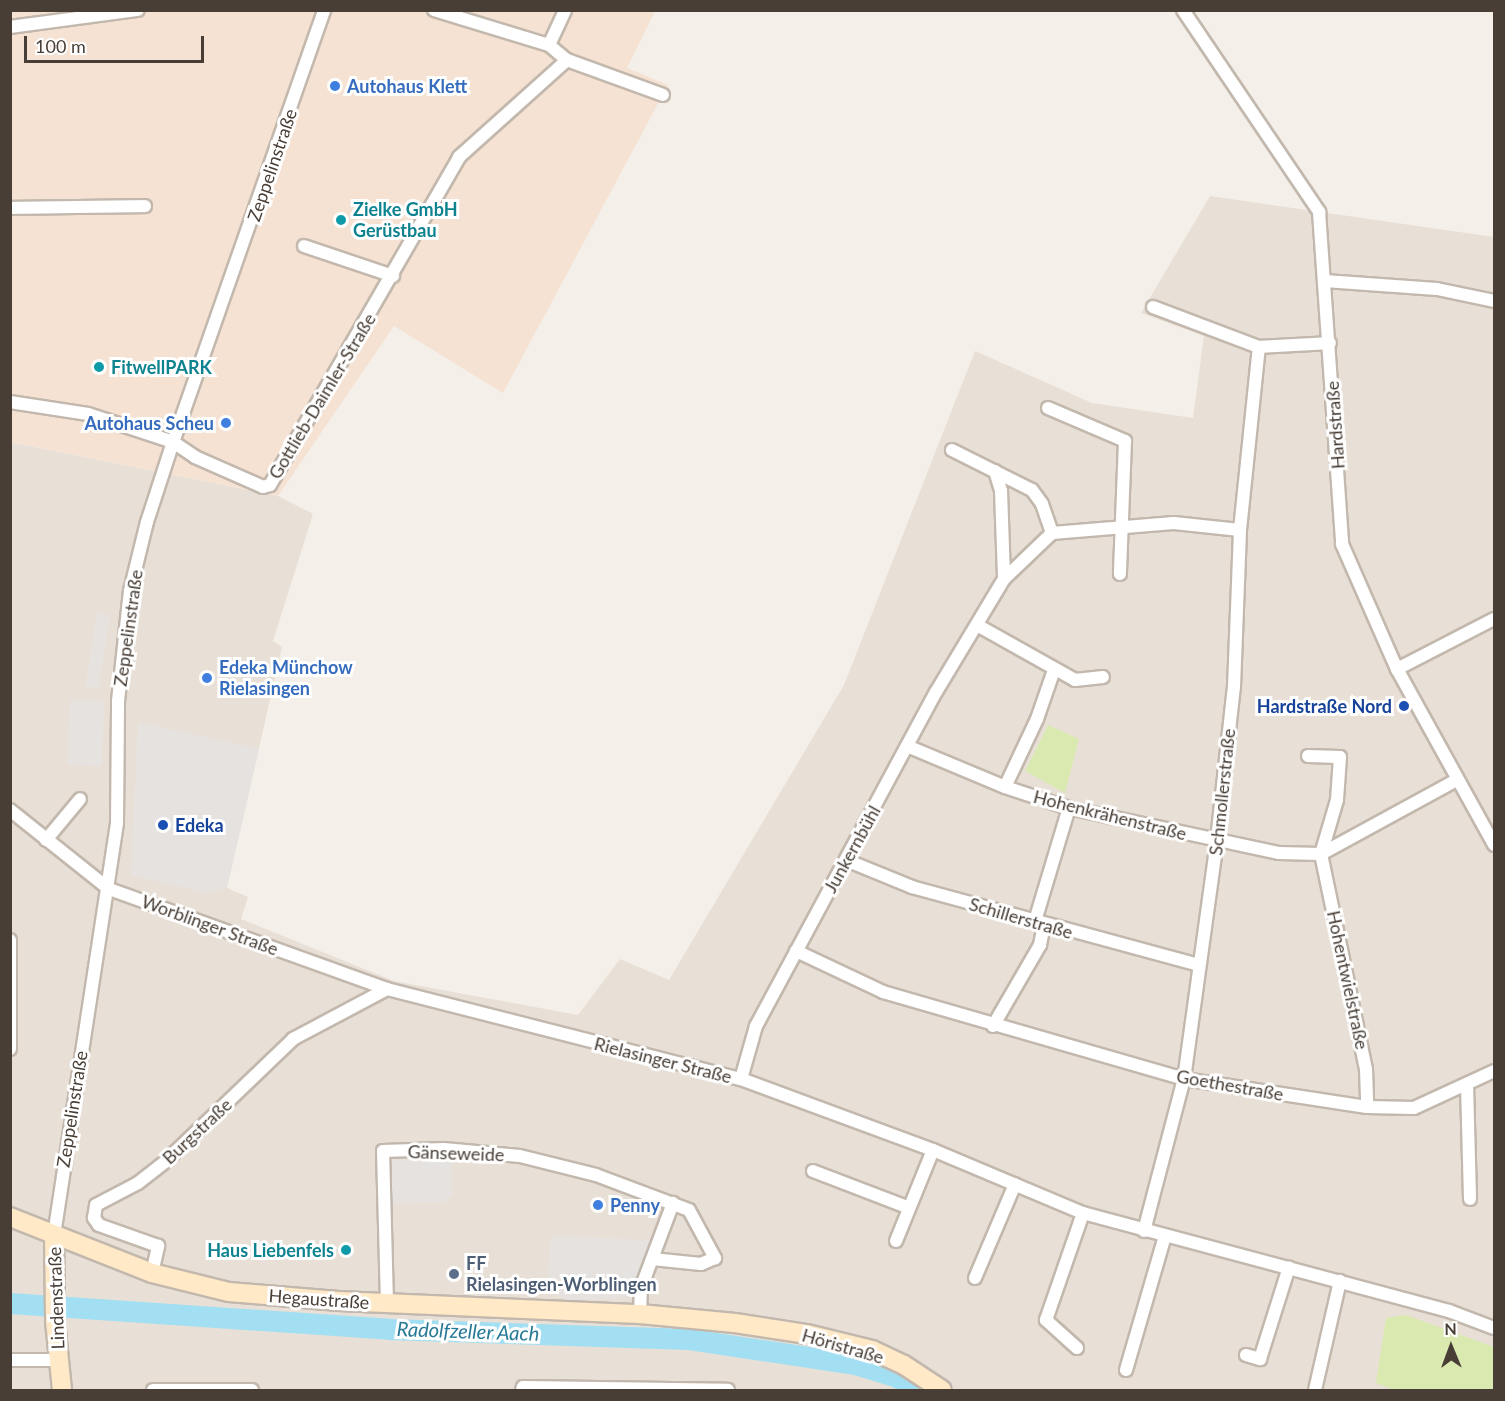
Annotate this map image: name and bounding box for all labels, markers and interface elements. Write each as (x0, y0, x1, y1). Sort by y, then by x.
scale bar (27, 24, 207, 62)
text: 100 m (35, 35, 86, 57)
place label: Autohaus Klett (347, 75, 467, 97)
marker: Autohaus Klett (328, 79, 342, 93)
street label: Zeppelinstraße (243, 106, 301, 224)
place label: Zielke GmbH Gerüstbau (353, 199, 458, 242)
marker: Zielke GmbH Gerüstbau (334, 213, 348, 227)
street label: Gottlieb-Daimler-Straße (264, 309, 380, 483)
place label: FitwellPARK (111, 356, 212, 378)
marker: FitwellPARK (92, 360, 106, 374)
street label: Hardstraße (1321, 380, 1349, 470)
place label: Autohaus Scheu (84, 412, 214, 434)
marker: Autohaus Scheu (219, 416, 233, 430)
street label: Zeppelinstraße (109, 568, 147, 688)
place label: Edeka Münchow Rielasingen (219, 657, 353, 700)
marker: Edeka Münchow Rielasingen (200, 671, 214, 685)
place label: Hardstraße Nord (1257, 695, 1392, 717)
marker: Hardstraße Nord (1397, 699, 1411, 713)
street label: Schmollerstraße (1205, 728, 1239, 856)
street label: Hohenkrähenstraße (1031, 786, 1189, 844)
street label: Junkernbühl (819, 802, 885, 896)
place label: Edeka (175, 814, 224, 836)
marker: Edeka (156, 818, 170, 832)
street label: Worblinger Straße (139, 890, 281, 960)
street label: Schillerstraße (967, 893, 1075, 943)
street label: Hohentwielstraße (1323, 909, 1373, 1051)
street label: Rielasinger Straße (592, 1032, 734, 1088)
street label: Zeppelinstraße (52, 1049, 92, 1169)
street label: Goethestraße (1175, 1065, 1285, 1105)
street label: Burgstraße (158, 1094, 236, 1168)
street label: Gänseweide (407, 1141, 505, 1165)
place label: Penny (610, 1194, 660, 1216)
marker: Penny (591, 1198, 605, 1212)
place label: Haus Liebenfels (207, 1239, 334, 1261)
marker: Haus Liebenfels (339, 1243, 353, 1257)
street label: Lindenstraße (43, 1246, 69, 1350)
place label: FF Rielasingen-Worblingen (466, 1253, 657, 1296)
marker: FF Rielasingen-Worblingen (447, 1267, 461, 1281)
street label: Hegaustraße (268, 1285, 370, 1313)
water label: Radolfzeller Aach (396, 1317, 540, 1345)
north arrow (1421, 1317, 1481, 1377)
text: N (1444, 1319, 1457, 1338)
street label: Höristraße (800, 1324, 886, 1368)

